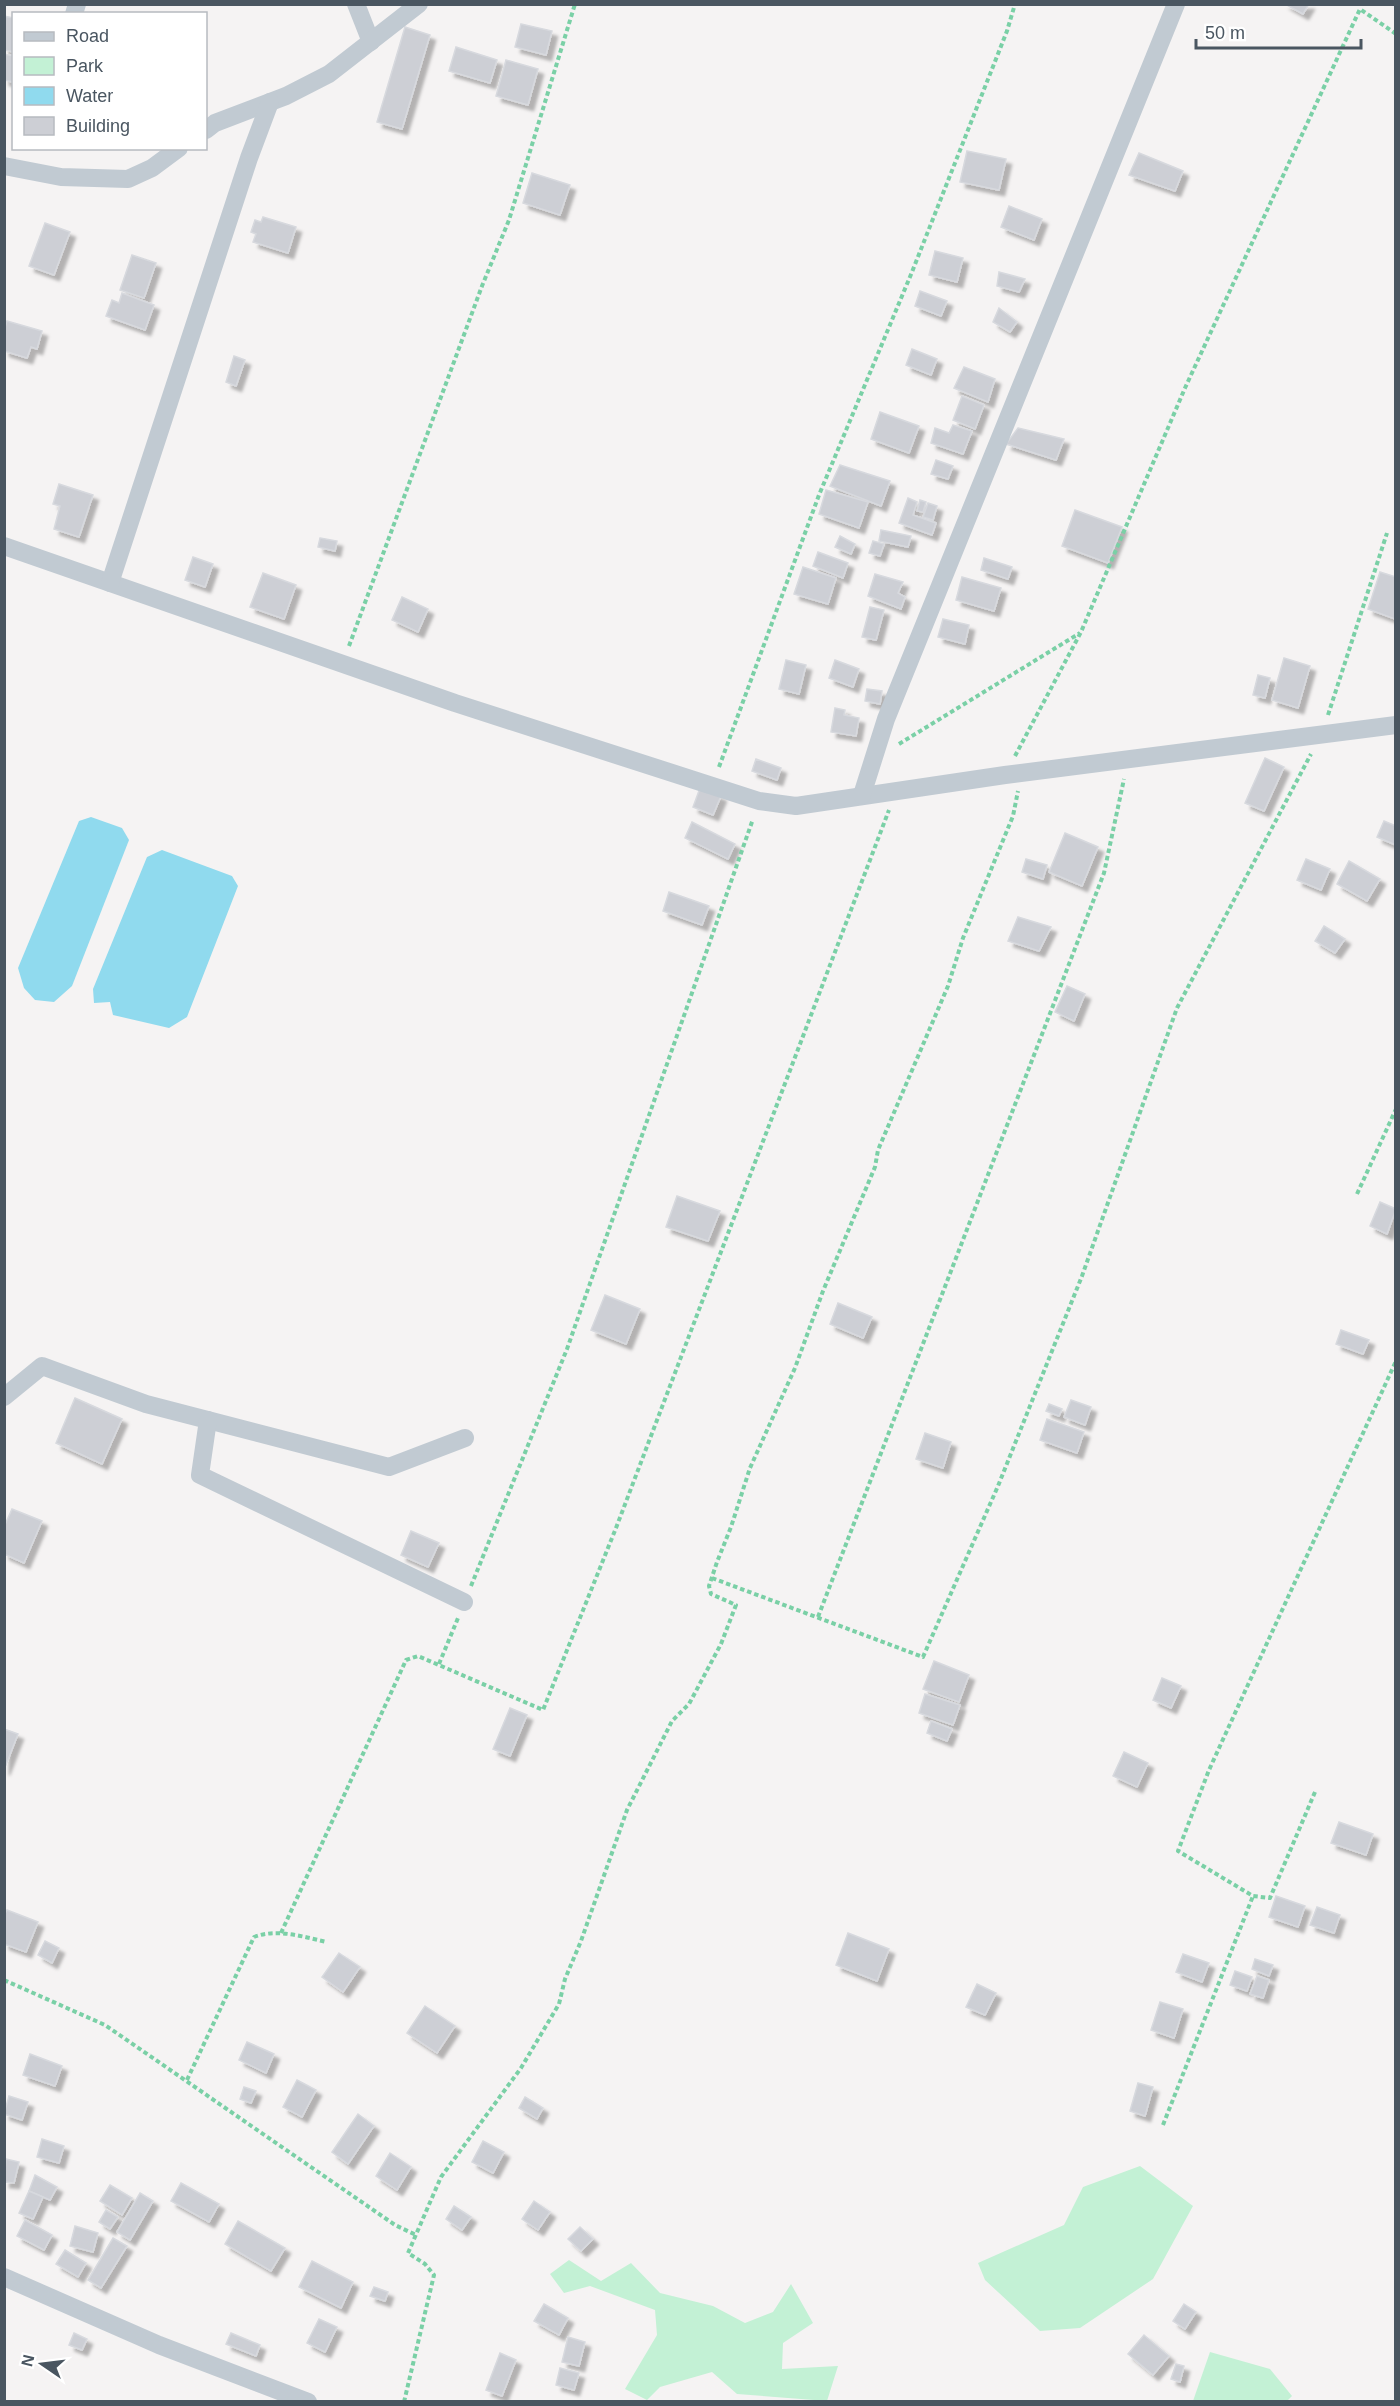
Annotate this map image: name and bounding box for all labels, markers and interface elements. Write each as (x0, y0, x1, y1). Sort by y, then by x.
legend (12, 12, 207, 150)
scale bar (1196, 12, 1361, 50)
text: 50 m (1205, 23, 1245, 43)
text: Road (66, 26, 109, 46)
text: Park (66, 56, 104, 76)
text: Water (66, 86, 113, 106)
text: Building (66, 116, 130, 136)
north arrow (12, 2334, 72, 2394)
text: N (18, 2353, 38, 2368)

